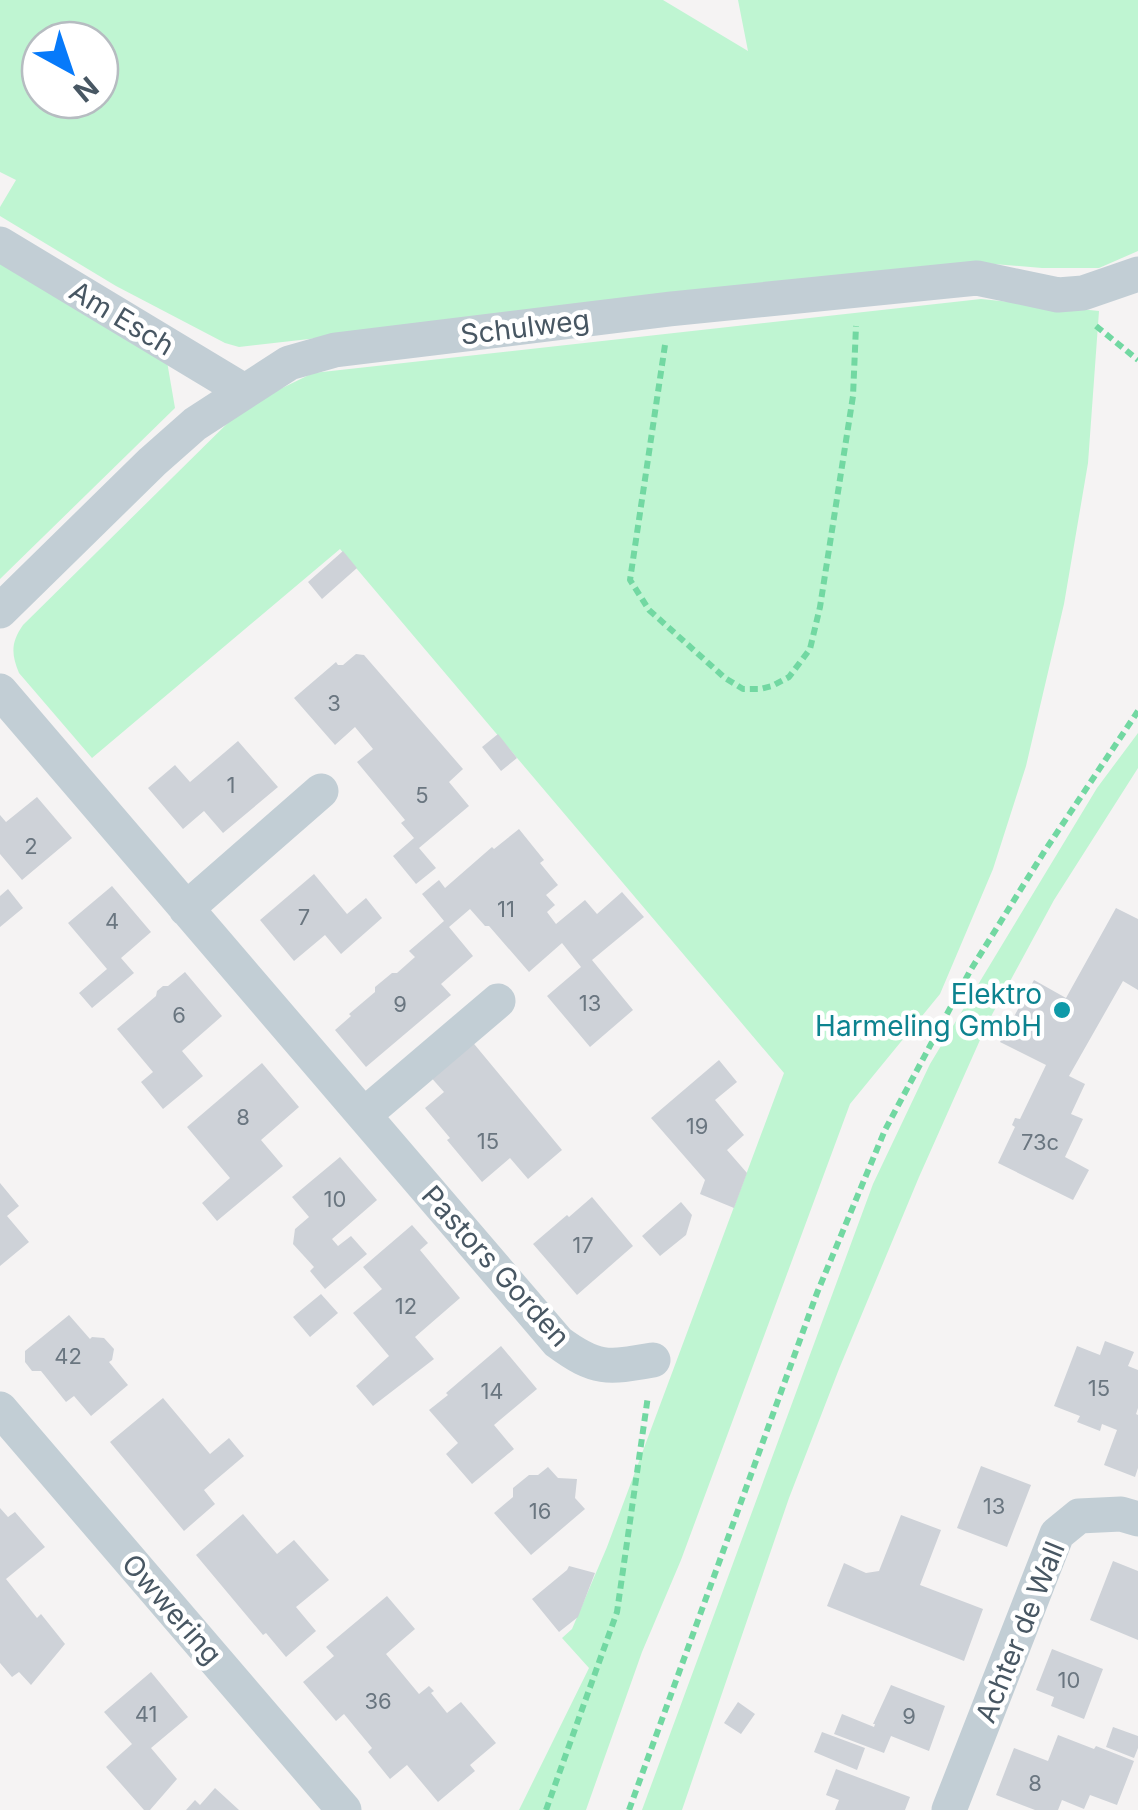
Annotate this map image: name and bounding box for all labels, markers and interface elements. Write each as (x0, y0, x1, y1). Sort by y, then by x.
north arrow (20, 20, 120, 120)
text: N (67, 69, 105, 109)
street label: Am Esch (64, 274, 180, 362)
street label: Schulweg (459, 302, 591, 352)
house number: 3 (327, 690, 341, 716)
house number: 1 (227, 772, 235, 798)
house number: 5 (415, 782, 429, 808)
house number: 2 (24, 833, 38, 859)
house number: 11 (497, 896, 515, 922)
house number: 7 (298, 904, 310, 930)
house number: 4 (105, 908, 119, 934)
place label: Elektro Harmeling GmbH (815, 977, 1042, 1043)
house number: 13 (579, 990, 601, 1016)
house number: 9 (393, 991, 407, 1017)
marker: Elektro Harmeling GmbH (1051, 999, 1073, 1021)
house number: 6 (172, 1002, 186, 1028)
house number: 8 (236, 1104, 250, 1130)
house number: 19 (686, 1113, 708, 1139)
house number: 15 (477, 1128, 499, 1154)
house number: 73c (1021, 1129, 1059, 1155)
street label: Pastors Gorden (415, 1178, 577, 1354)
house number: 10 (324, 1186, 346, 1212)
house number: 17 (572, 1232, 594, 1258)
house number: 12 (395, 1293, 417, 1319)
house number: 42 (54, 1343, 82, 1369)
house number: 15 (1088, 1375, 1110, 1401)
house number: 14 (480, 1378, 504, 1404)
house number: 13 (983, 1493, 1005, 1519)
house number: 16 (529, 1498, 551, 1524)
street label: Achter de Wall (968, 1536, 1072, 1728)
street label: Owwering (115, 1547, 229, 1671)
house number: 10 (1058, 1667, 1080, 1693)
house number: 36 (364, 1688, 392, 1714)
house number: 41 (135, 1701, 157, 1727)
house number: 9 (902, 1703, 916, 1729)
house number: 8 (1028, 1770, 1042, 1796)

